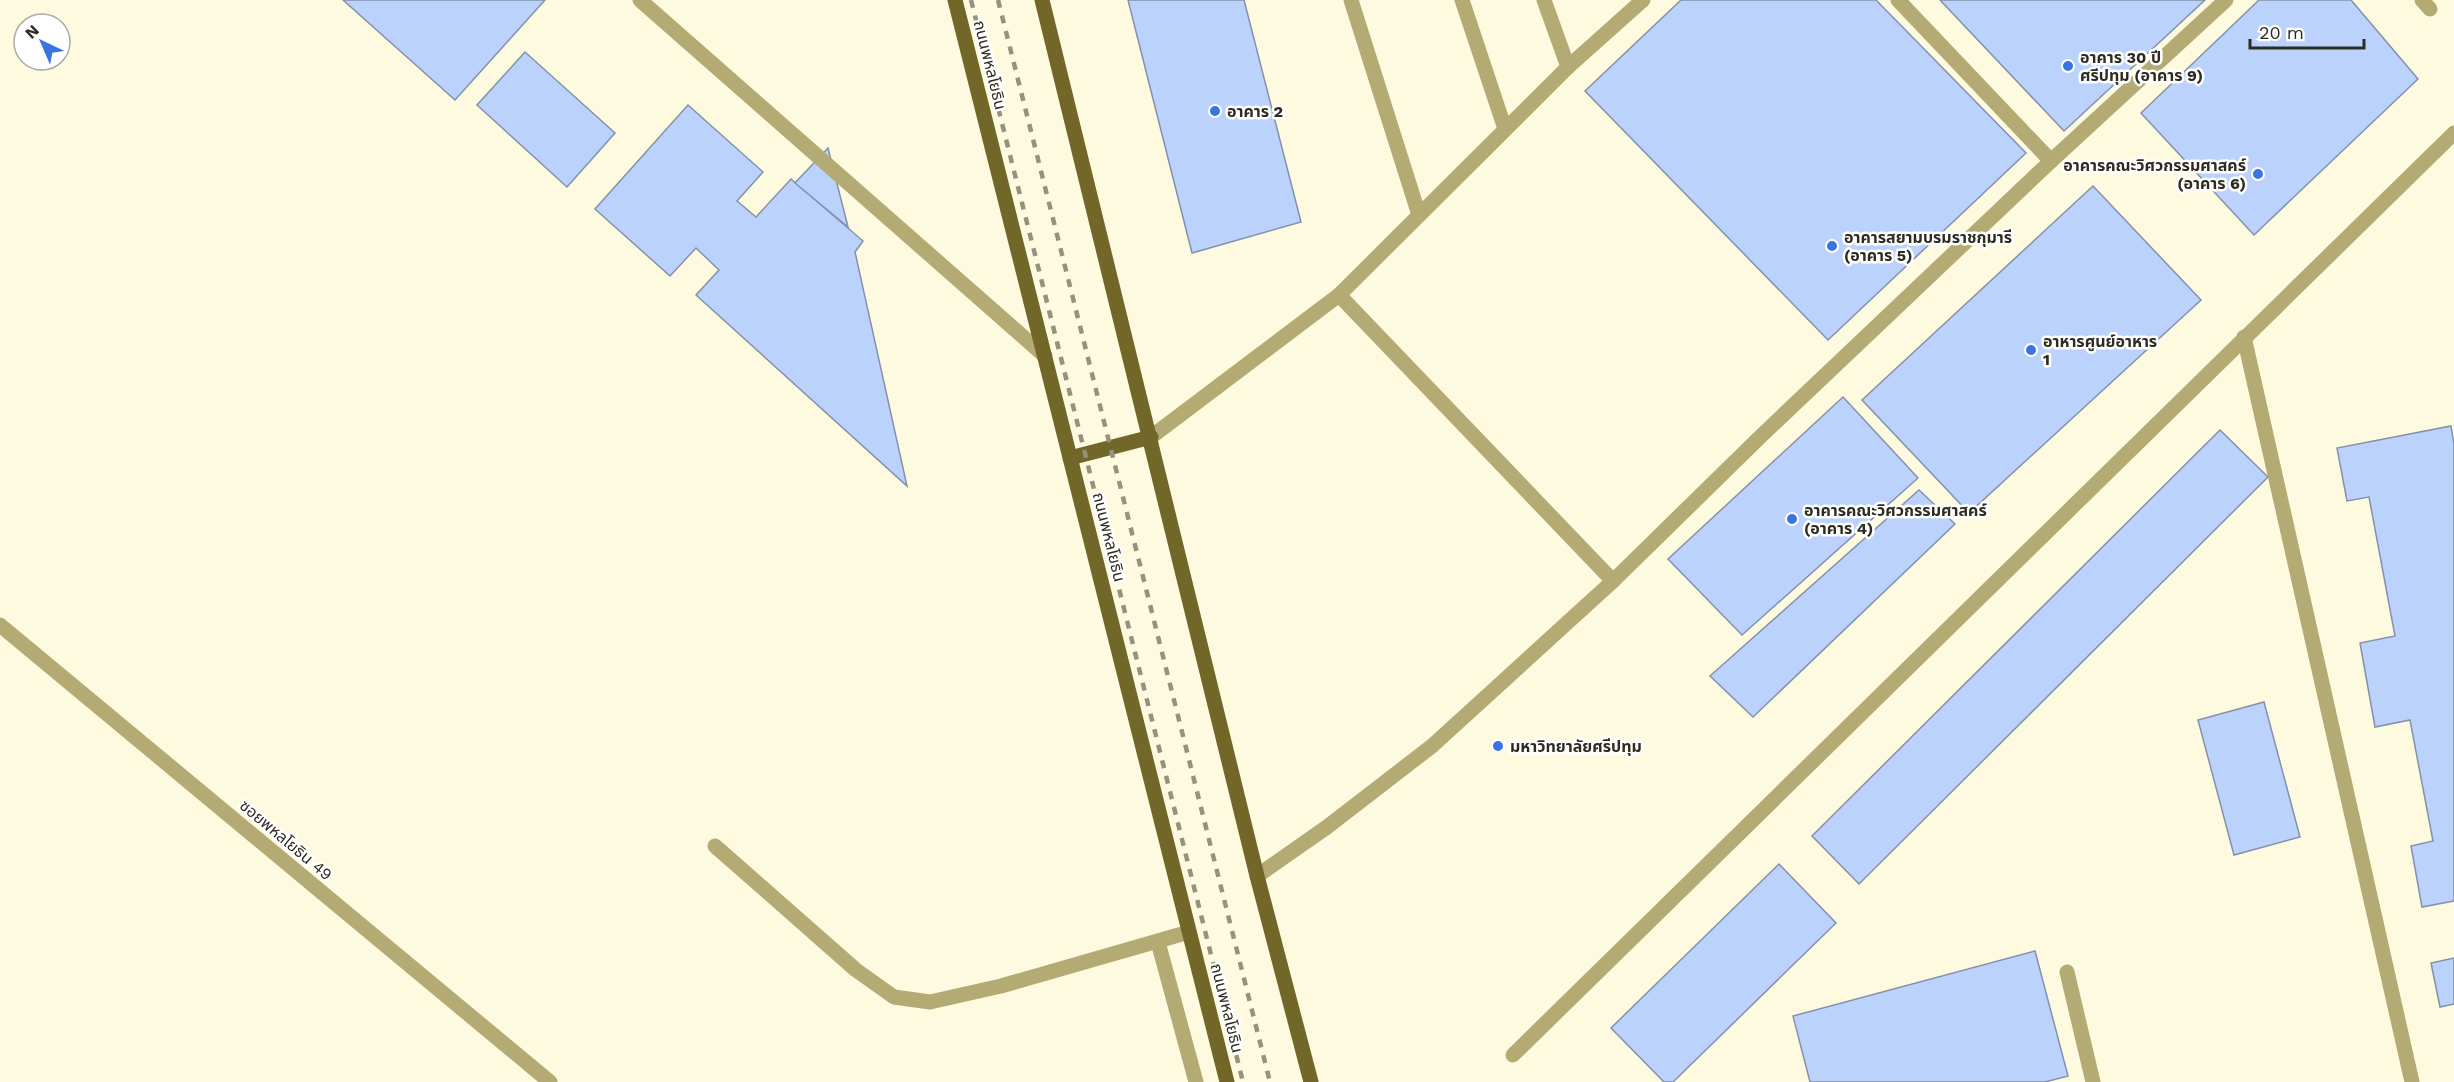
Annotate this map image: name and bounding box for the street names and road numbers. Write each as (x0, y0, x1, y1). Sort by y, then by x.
street label: ถนนพหลโยธิน (970, 18, 1010, 112)
street label: ถนนพหลโยธิน (1089, 490, 1129, 584)
street label: ซอยพหลโยธิน 49 (236, 796, 336, 884)
street label: ถนนพหลโยธิน (1207, 961, 1247, 1055)

